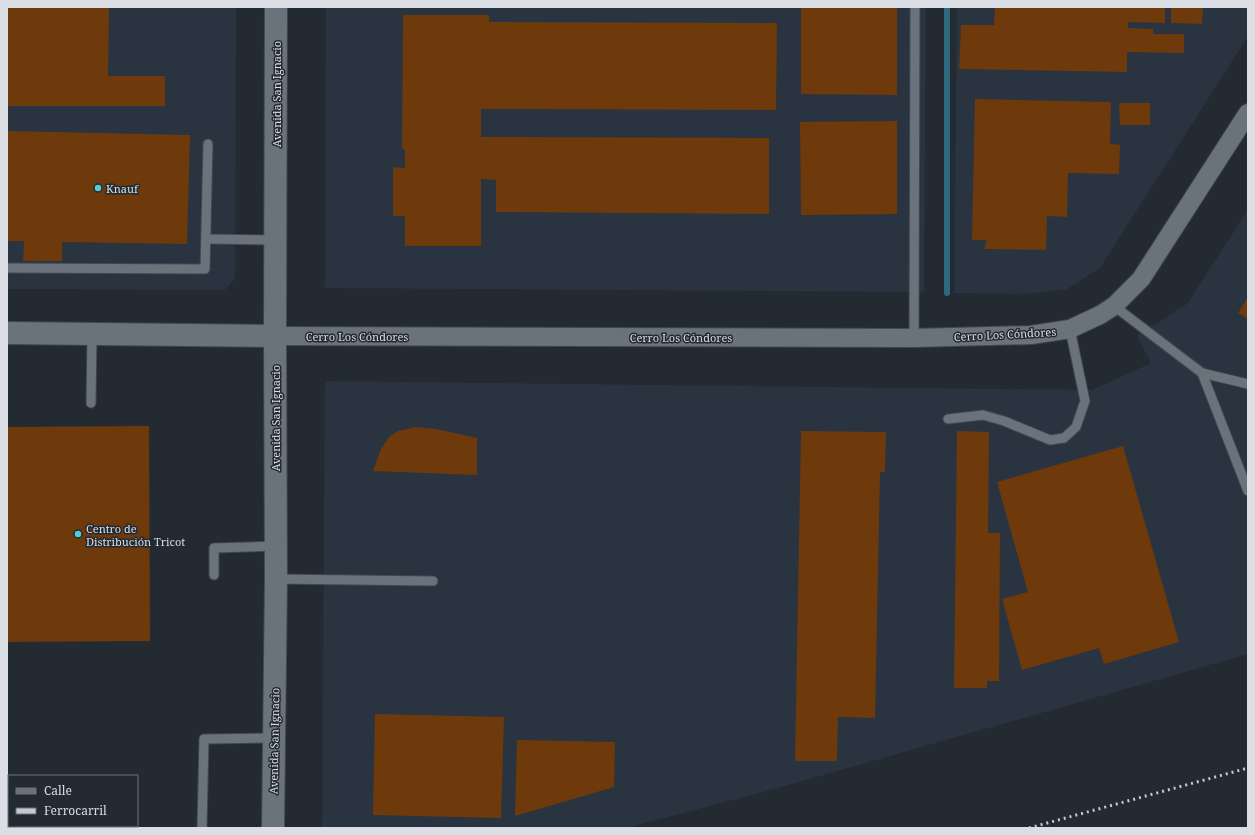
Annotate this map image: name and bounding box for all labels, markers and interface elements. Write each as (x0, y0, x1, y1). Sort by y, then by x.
street label: Avenida San Ignacio (269, 41, 284, 147)
place label: Knauf (106, 181, 139, 196)
marker: Knauf (93, 183, 103, 193)
street label: Cerro Los Cóndores (953, 324, 1057, 344)
street label: Cerro Los Cóndores (306, 329, 408, 344)
street label: Cerro Los Cóndores (630, 330, 732, 345)
street label: Avenida San Ignacio (268, 365, 283, 471)
place label: Centro de Distribución Tricot (86, 521, 185, 549)
marker: Centro de Distribución Tricot (73, 529, 83, 539)
street label: Avenida San Ignacio (266, 688, 282, 794)
legend (8, 775, 138, 827)
text: Calle (44, 782, 72, 799)
text: Ferrocarril (44, 802, 107, 819)

